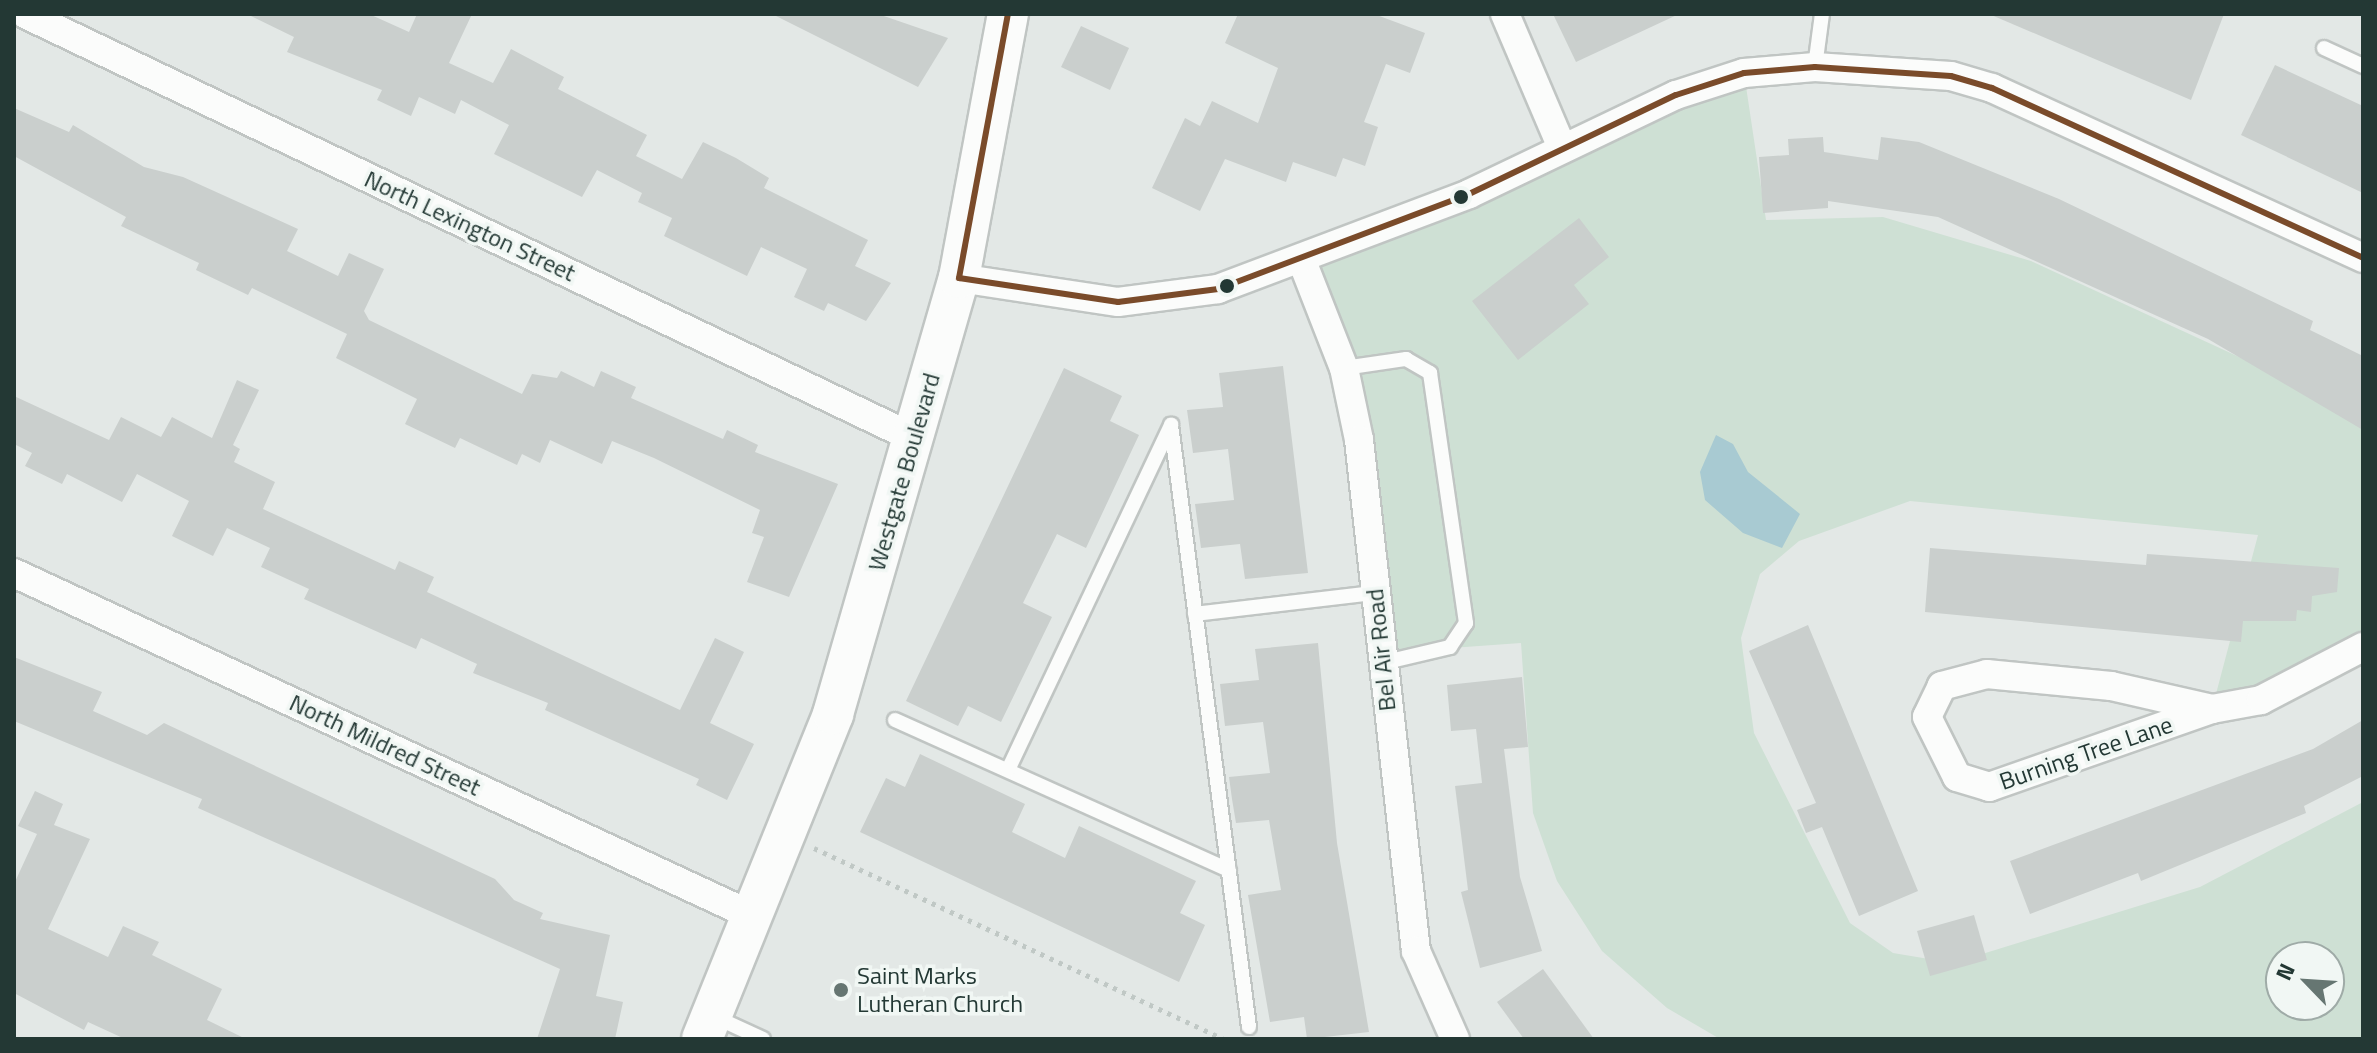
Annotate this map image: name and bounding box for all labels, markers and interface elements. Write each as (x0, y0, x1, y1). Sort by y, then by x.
street label: North Lexington Street (360, 164, 580, 288)
unlabelled marker (1453, 189, 1469, 205)
unlabelled marker (1219, 278, 1235, 294)
street label: Westgate Boulevard (862, 370, 946, 574)
street label: Bel Air Road (1360, 587, 1402, 713)
street label: North Mildred Street (285, 688, 485, 802)
street label: Burning Tree Lane (1996, 710, 2176, 796)
north arrow (2265, 941, 2345, 1021)
text: N (2266, 958, 2304, 986)
place label: Saint Marks Lutheran Church (857, 962, 1023, 1018)
marker: Saint Marks Lutheran Church (832, 981, 850, 999)

